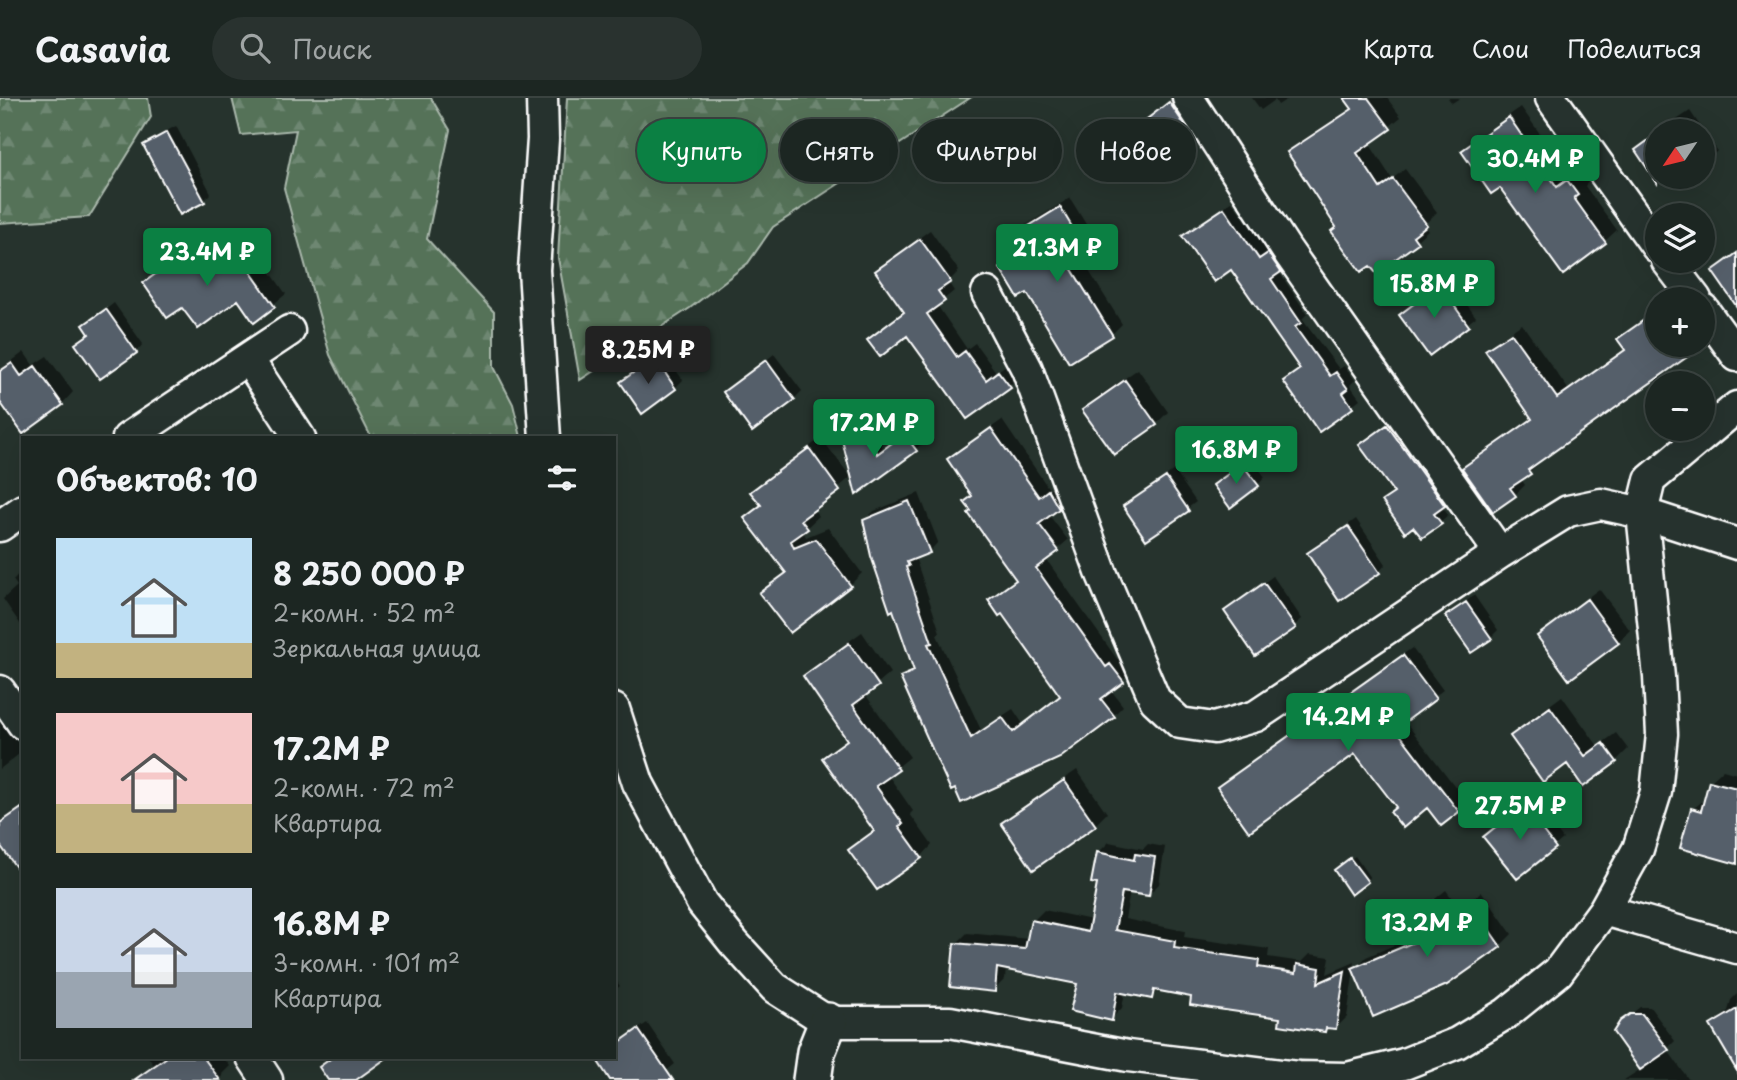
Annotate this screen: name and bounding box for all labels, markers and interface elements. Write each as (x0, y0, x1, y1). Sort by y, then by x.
search box (212, 17, 702, 80)
text: Casavia (35, 23, 170, 73)
icon: search (236, 29, 274, 67)
text: Поиск (292, 29, 371, 68)
text: Карта (1363, 30, 1434, 66)
text: Слои (1472, 30, 1529, 66)
text: Поделиться (1567, 30, 1702, 66)
chip: Купить (637, 119, 766, 182)
chip: Снять (780, 119, 898, 182)
chip: Фильтры (912, 119, 1062, 182)
chip: Новое (1076, 119, 1196, 182)
north arrow (1645, 119, 1715, 189)
map controls (1645, 119, 1715, 441)
pin: 30.4M ₽ (1470, 136, 1600, 195)
text: 30.4M ₽ (1487, 140, 1583, 175)
button: layers (1645, 203, 1715, 273)
pin: 21.3M ₽ (992, 225, 1122, 284)
pin: 23.4M ₽ (142, 228, 272, 288)
text: 21.3M ₽ (1012, 229, 1102, 264)
text: 23.4M ₽ (159, 233, 255, 268)
pin: 15.8M ₽ (1369, 260, 1499, 320)
text: 15.8M ₽ (1390, 265, 1478, 300)
button: + (1645, 287, 1715, 357)
pin: 8.25M ₽ (583, 327, 713, 386)
text: 8.25M ₽ (601, 331, 695, 366)
button: − (1645, 371, 1715, 441)
pin: 17.2M ₽ (809, 400, 939, 459)
text: 17.2M ₽ (829, 404, 919, 439)
pin: 16.8M ₽ (1171, 426, 1301, 486)
text: 16.8M ₽ (1191, 431, 1281, 466)
text: Объектов: 10 (56, 456, 258, 501)
icon: filters (543, 459, 581, 497)
text: 8 250 000 ₽ (273, 550, 465, 595)
icon: home (112, 566, 196, 650)
text: 2-комн. · 52 m² (273, 595, 455, 630)
text: Зеркальная улица (273, 630, 480, 665)
pin: 14.2M ₽ (1283, 694, 1413, 753)
text: 14.2M ₽ (1302, 698, 1394, 733)
text: 17.2M ₽ (273, 725, 390, 770)
icon: home (112, 741, 196, 825)
text: 2-комн. · 72 m² (273, 770, 455, 805)
pin: 27.5M ₽ (1455, 782, 1585, 842)
text: 27.5M ₽ (1474, 787, 1566, 822)
text: Квартира (273, 805, 381, 840)
text: 16.8M ₽ (273, 900, 390, 945)
pin: 13.2M ₽ (1362, 900, 1492, 959)
text: 13.2M ₽ (1381, 904, 1473, 939)
icon: home (112, 916, 196, 1000)
text: 3-комн. · 101 m² (273, 945, 460, 980)
text: Квартира (273, 980, 381, 1015)

